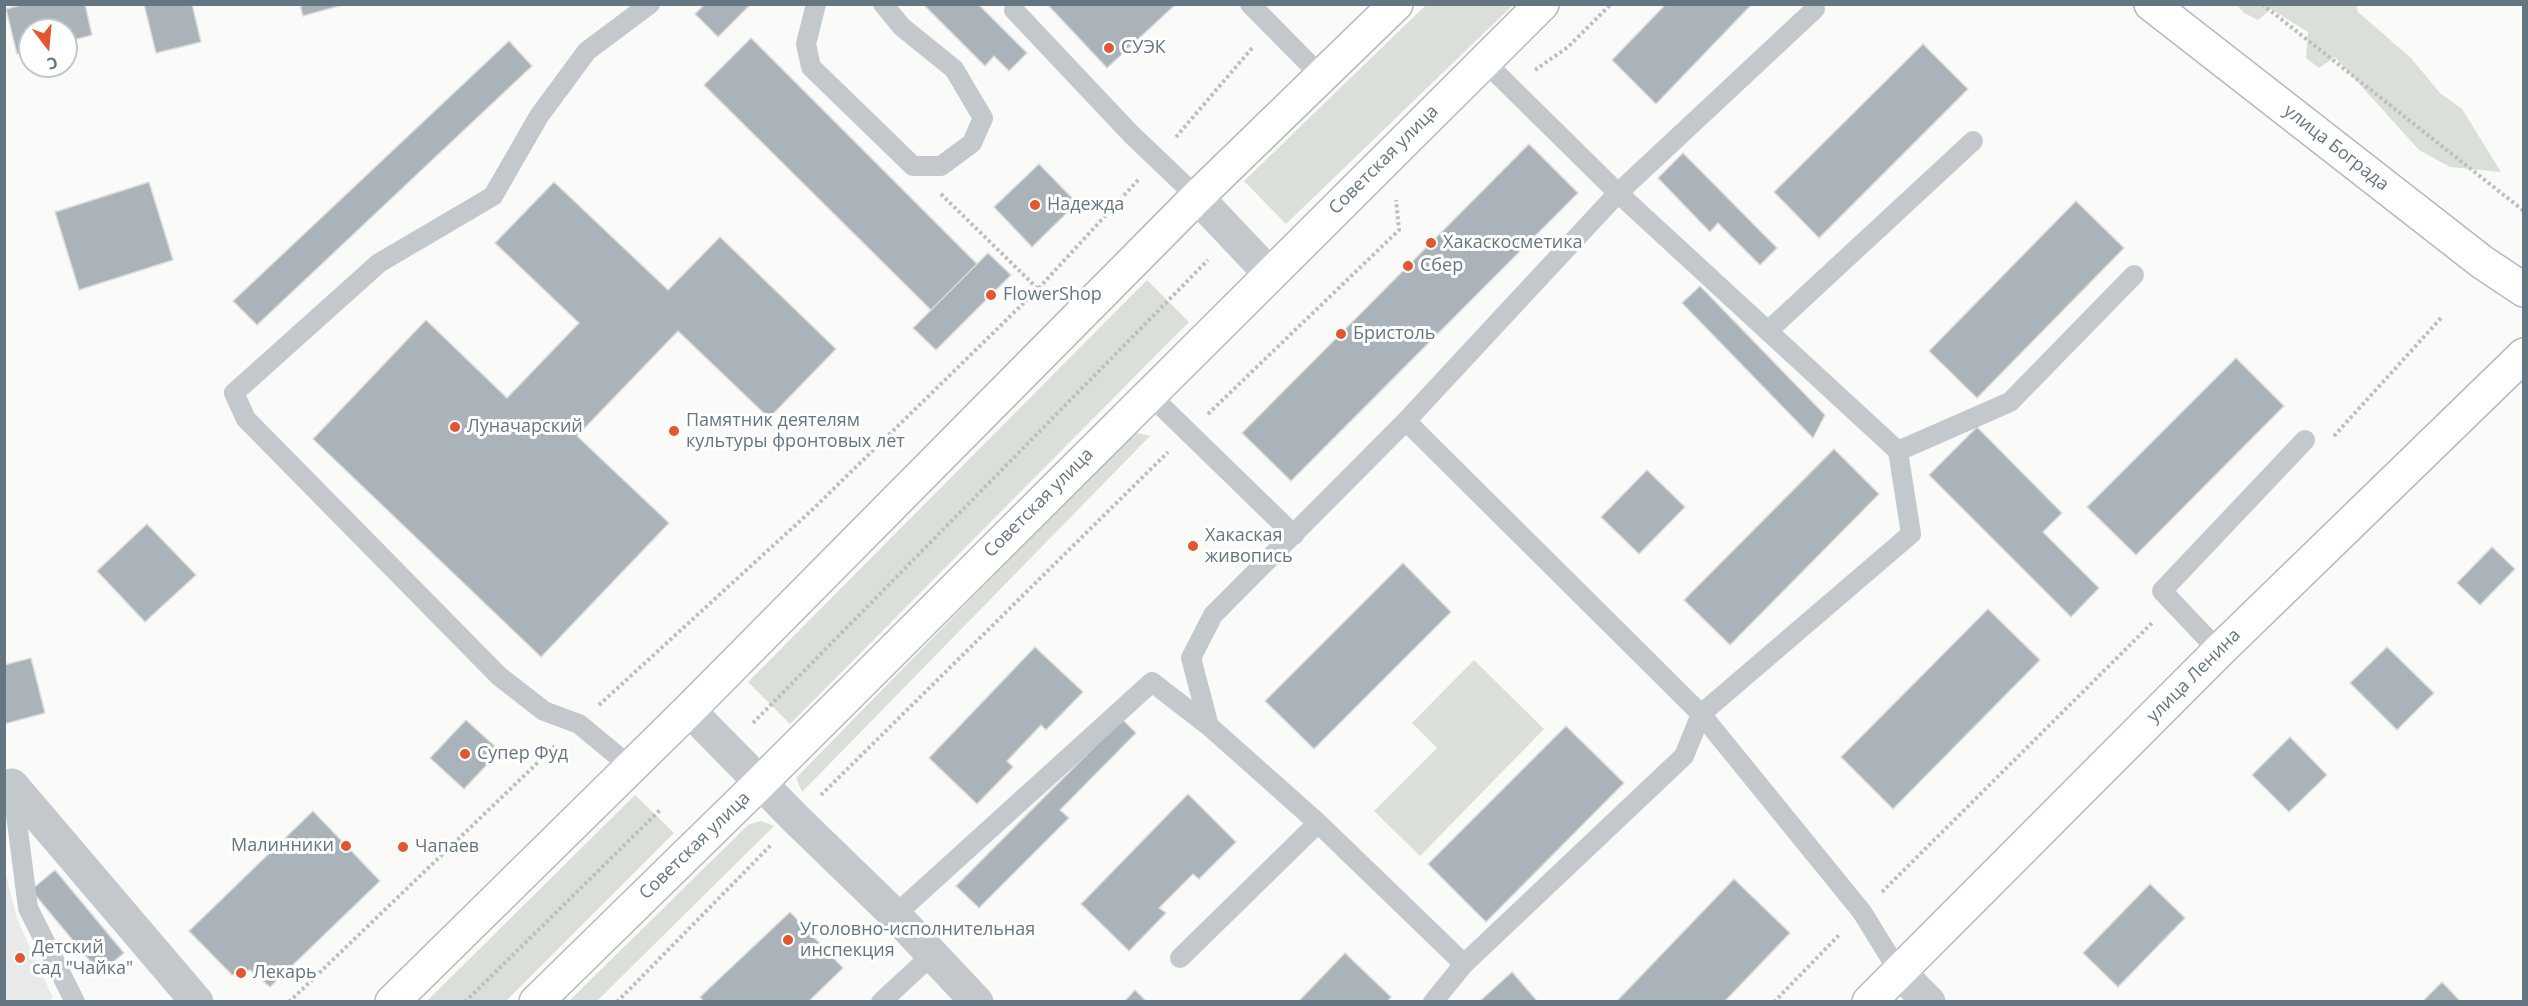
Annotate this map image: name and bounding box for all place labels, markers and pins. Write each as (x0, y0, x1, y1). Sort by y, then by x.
place label: СУЭК (1121, 37, 1166, 59)
marker: СУЭК (1102, 41, 1116, 55)
place label: Надежда (1047, 194, 1124, 216)
marker: Надежда (1028, 198, 1042, 212)
place label: Хакаскосметика (1443, 232, 1583, 254)
marker: Хакаскосметика (1424, 236, 1438, 250)
place label: Сбер (1420, 255, 1463, 277)
marker: Сбер (1401, 259, 1415, 273)
place label: FlowerShop (1003, 284, 1102, 306)
marker: FlowerShop (984, 288, 998, 302)
place label: Бристоль (1353, 323, 1435, 345)
marker: Бристоль (1334, 327, 1348, 341)
place label: Памятник деятелям культуры фронтовых лет (686, 410, 905, 452)
place label: Луначарский (467, 416, 583, 438)
marker: Луначарский (448, 420, 462, 434)
marker: Памятник деятелям культуры фронтовых лет (667, 424, 681, 438)
place label: Хакаская живопись (1205, 525, 1293, 568)
marker: Хакаская живопись (1186, 539, 1200, 553)
place label: Супер Фуд (477, 743, 568, 765)
marker: Супер Фуд (458, 747, 472, 761)
place label: Малинники (231, 835, 334, 857)
place label: Чапаев (415, 836, 479, 858)
marker: Малинники (339, 839, 353, 853)
marker: Чапаев (396, 840, 410, 854)
place label: Уголовно-исполнительная инспекция (800, 919, 1035, 962)
marker: Уголовно-исполнительная инспекция (781, 933, 795, 947)
place label: Детский сад "Чайка" (32, 937, 133, 980)
marker: Детский сад "Чайка" (13, 951, 27, 965)
place label: Лекарь (253, 962, 317, 984)
marker: Лекарь (234, 966, 248, 980)

